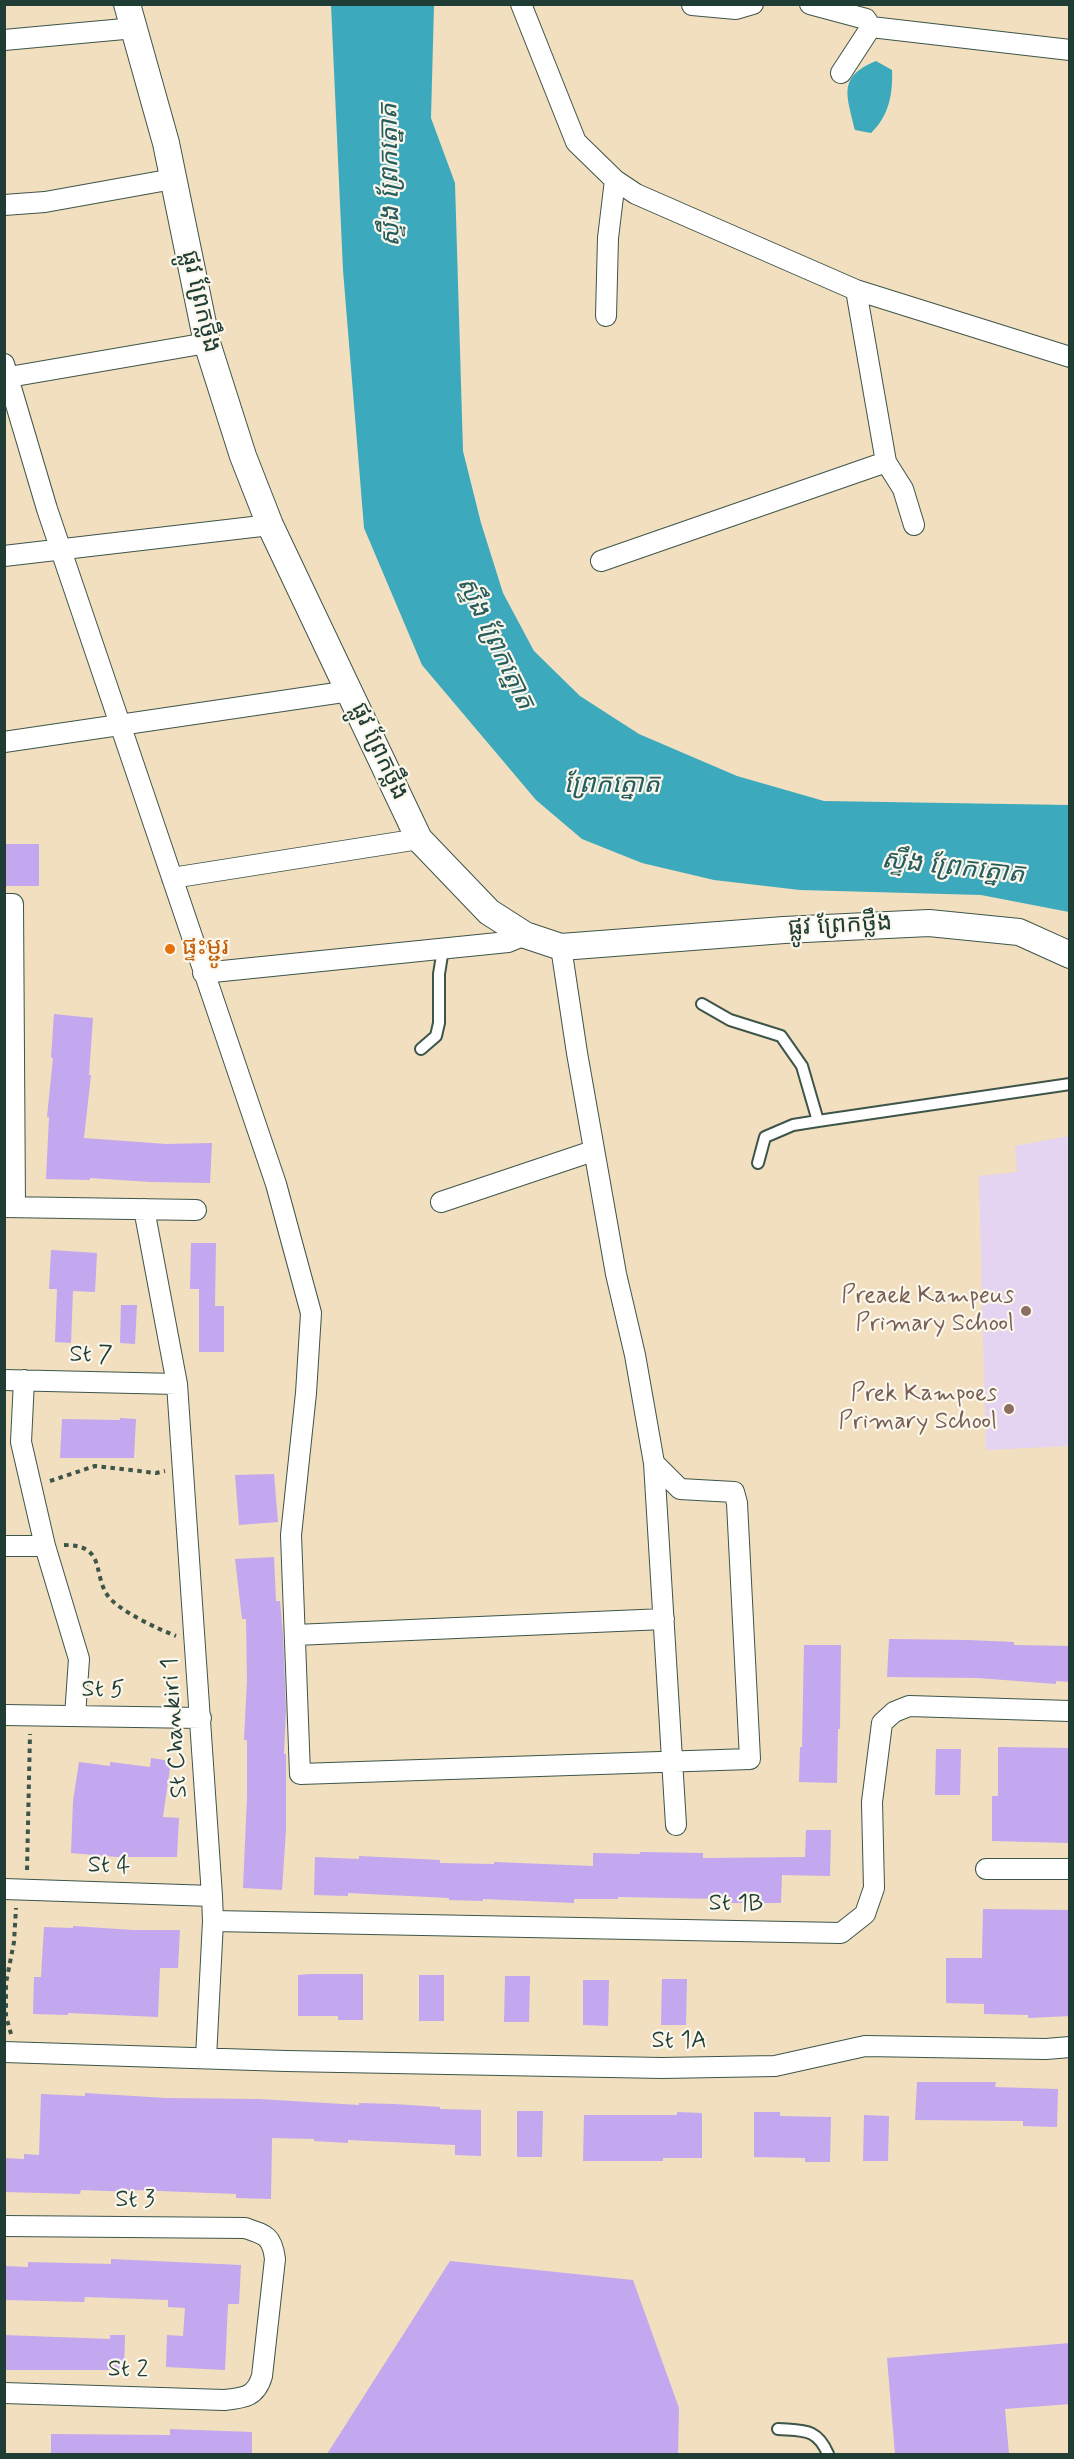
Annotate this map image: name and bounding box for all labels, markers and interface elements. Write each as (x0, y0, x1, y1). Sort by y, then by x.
water label: ស្ទឹង ព្រែកត្នោត (375, 103, 409, 247)
street label: ផ្លូវ ព្រែកថ្លឹង (173, 248, 225, 356)
water label: ស្ទឹង ព្រែកត្នោត (448, 573, 540, 715)
street label: ផ្លូវ ព្រែកថ្លឹង (343, 699, 413, 805)
water label: ព្រែកត្នោត (564, 771, 660, 803)
water label: ស្ទឹង ព្រែកត្នោត (880, 846, 1026, 892)
street label: ផ្លូវ ព្រែកថ្លឹង (787, 910, 893, 944)
place label: ផ្ទះម្ជូរ (182, 935, 229, 963)
marker: ផ្ទះម្ជូរ (163, 942, 177, 956)
place label: Preaek Kampeus Primary School (841, 1283, 1014, 1339)
marker: Preaek Kampeus Primary School (1019, 1304, 1033, 1318)
street label: St 7 (69, 1341, 113, 1371)
place label: Prek Kampoes Primary School (839, 1381, 997, 1437)
marker: Prek Kampoes Primary School (1002, 1402, 1016, 1416)
street label: St Chankiri 1 (157, 1657, 195, 1799)
street label: St 5 (81, 1676, 125, 1706)
street label: St 4 (87, 1852, 131, 1882)
street label: St 1B (708, 1890, 764, 1920)
street label: St 1A (651, 2028, 707, 2056)
street label: St 3 (115, 2187, 155, 2215)
street label: St 2 (107, 2356, 149, 2386)

